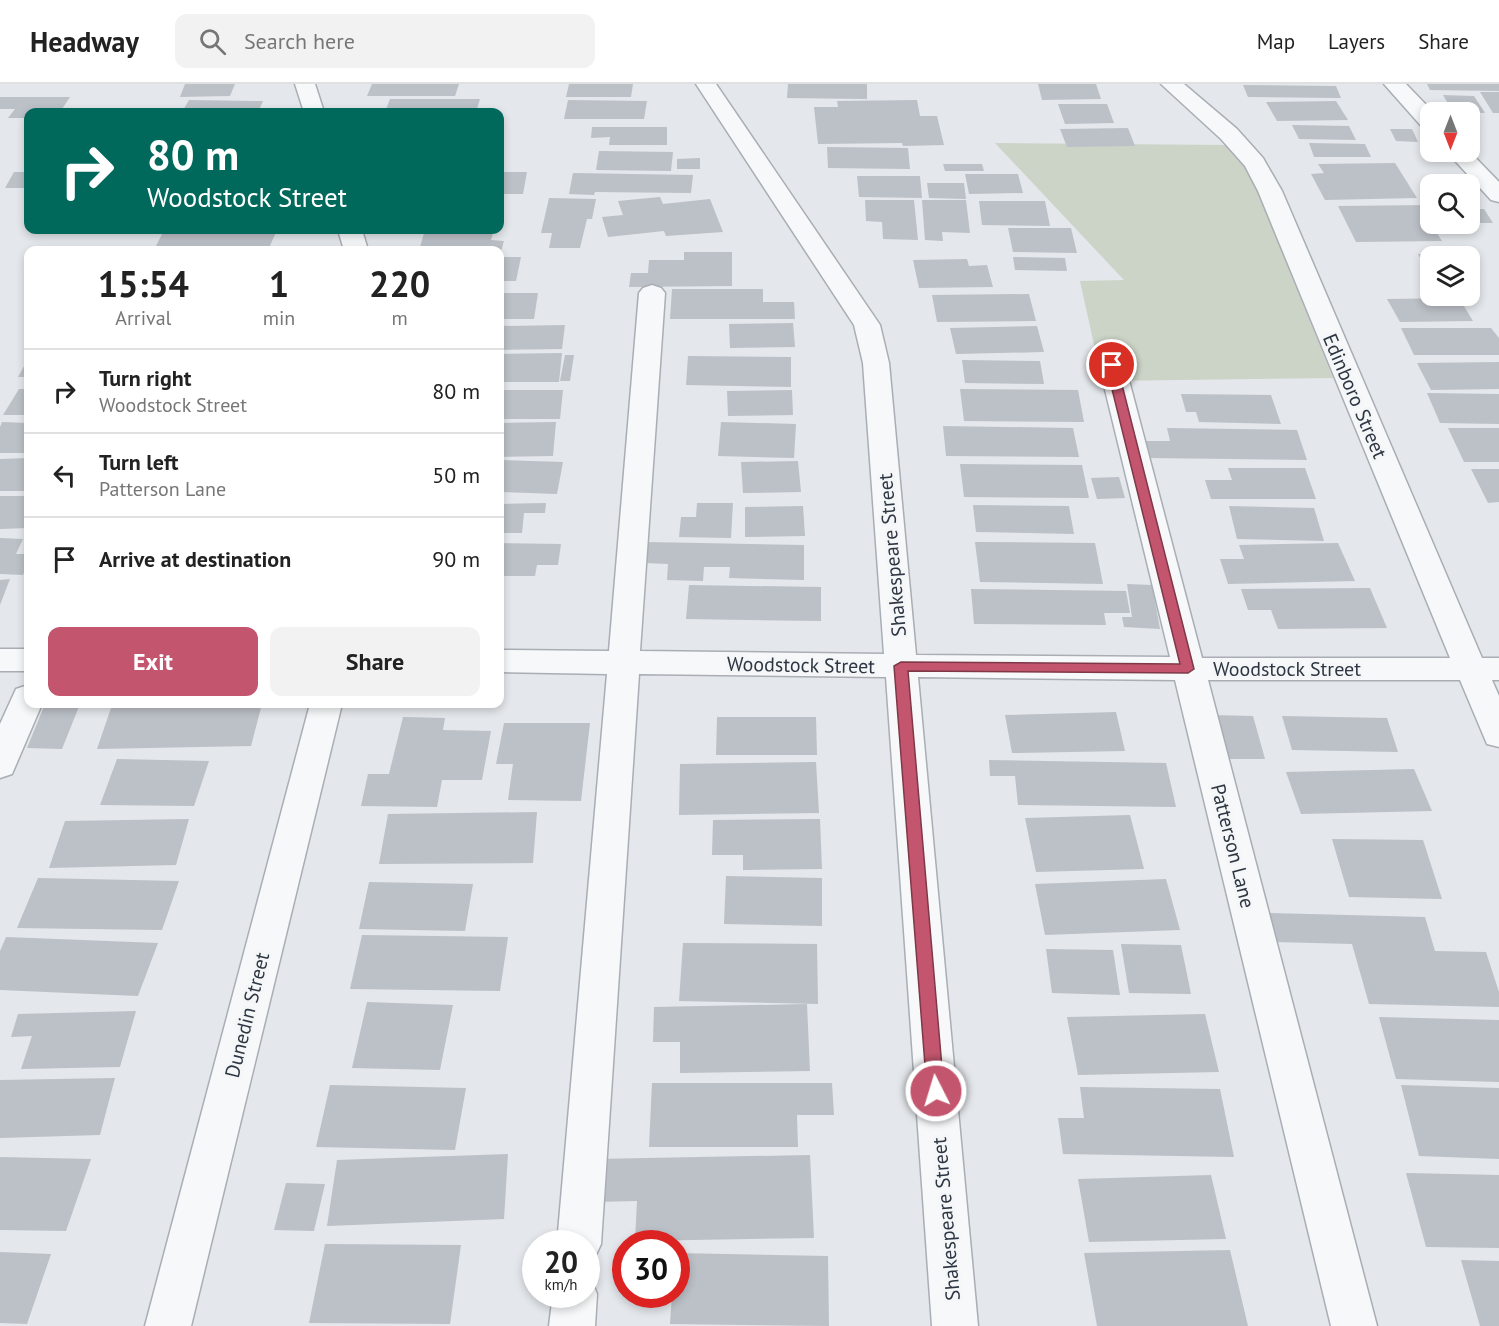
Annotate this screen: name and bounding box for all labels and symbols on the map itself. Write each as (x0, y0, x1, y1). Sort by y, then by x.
north arrow (1420, 102, 1480, 162)
street label: Edinboro Street (1317, 330, 1393, 463)
pin (1086, 339, 1137, 390)
street label: Shakespeare Street (872, 472, 912, 638)
street label: Woodstock Street (727, 651, 875, 679)
street label: Woodstock Street (1213, 656, 1361, 682)
street label: Patterson Lane (1205, 781, 1261, 911)
street label: Dunedin Street (219, 949, 275, 1080)
position arrow (904, 1059, 968, 1123)
street label: Shakespeare Street (926, 1136, 966, 1302)
speed limit sign: 30 (612, 1230, 690, 1308)

